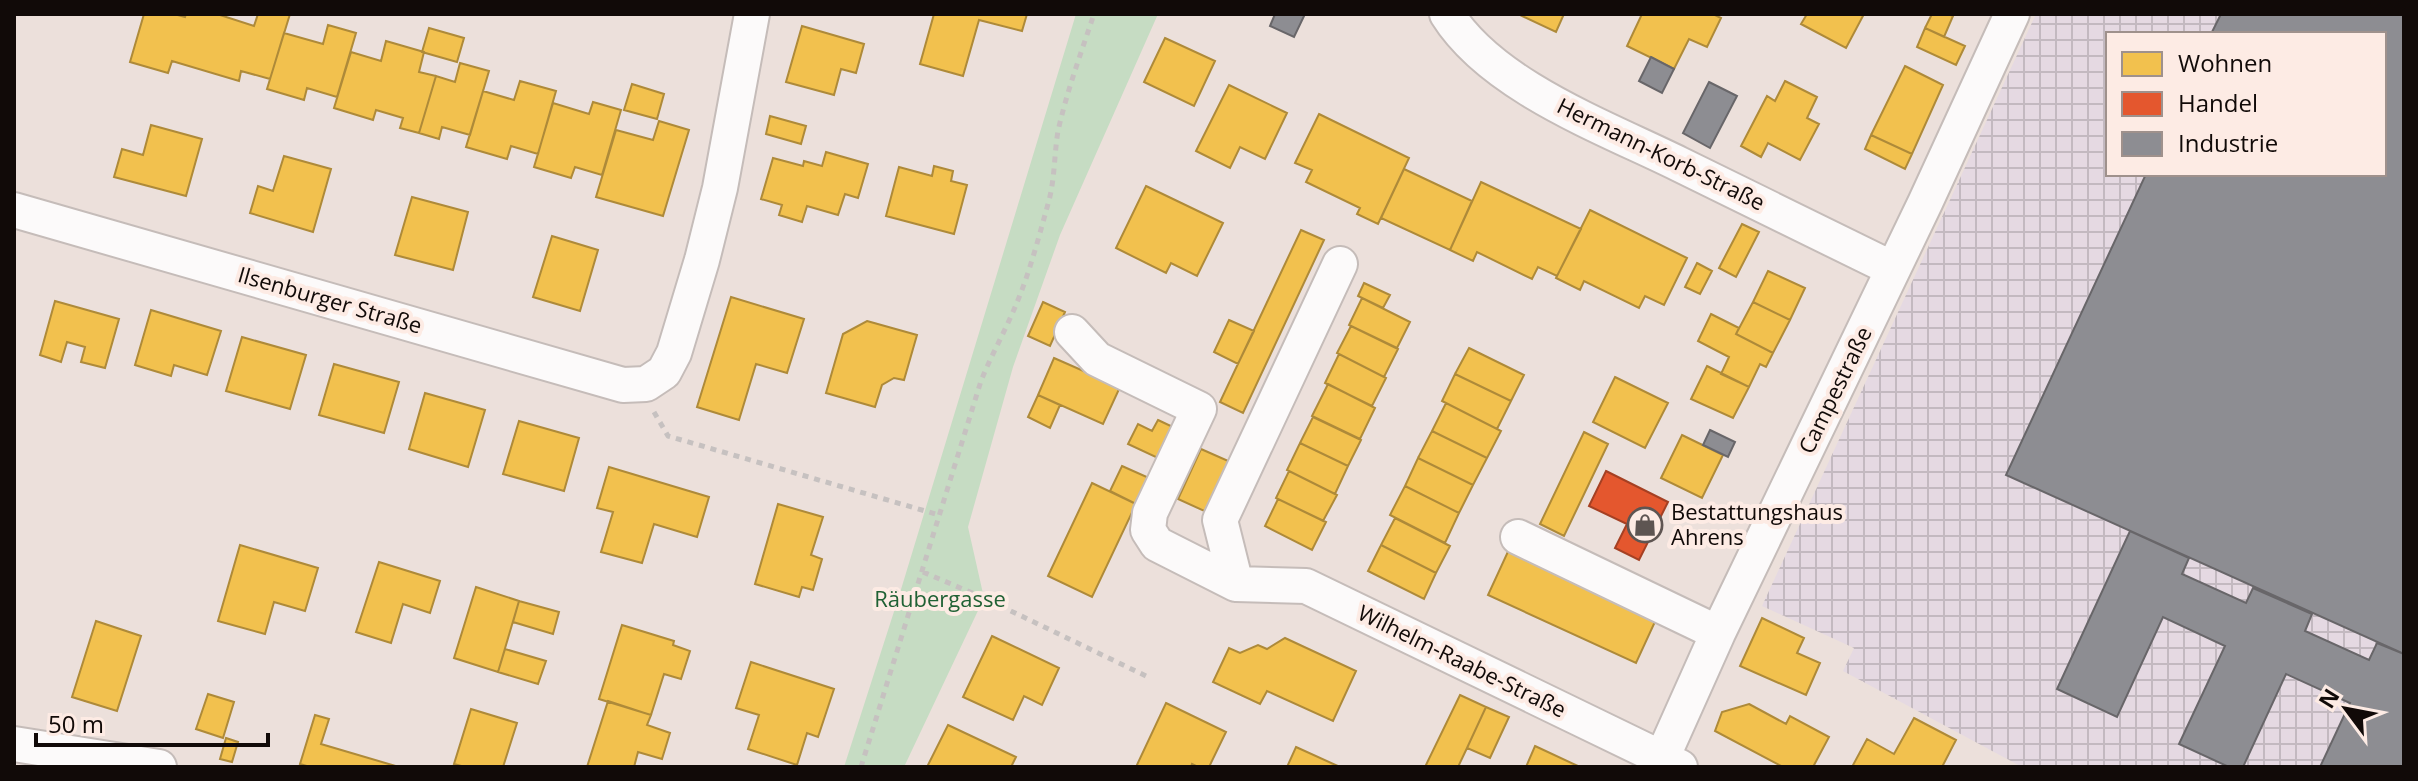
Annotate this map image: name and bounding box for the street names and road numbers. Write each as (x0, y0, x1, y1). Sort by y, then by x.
street label: Hermann-Korb-Straße (1553, 90, 1770, 216)
street label: Ilsenburger Straße (235, 258, 426, 340)
street label: Campestraße (1790, 321, 1878, 458)
street label: Wilhelm-Raabe-Straße (1353, 597, 1572, 724)

